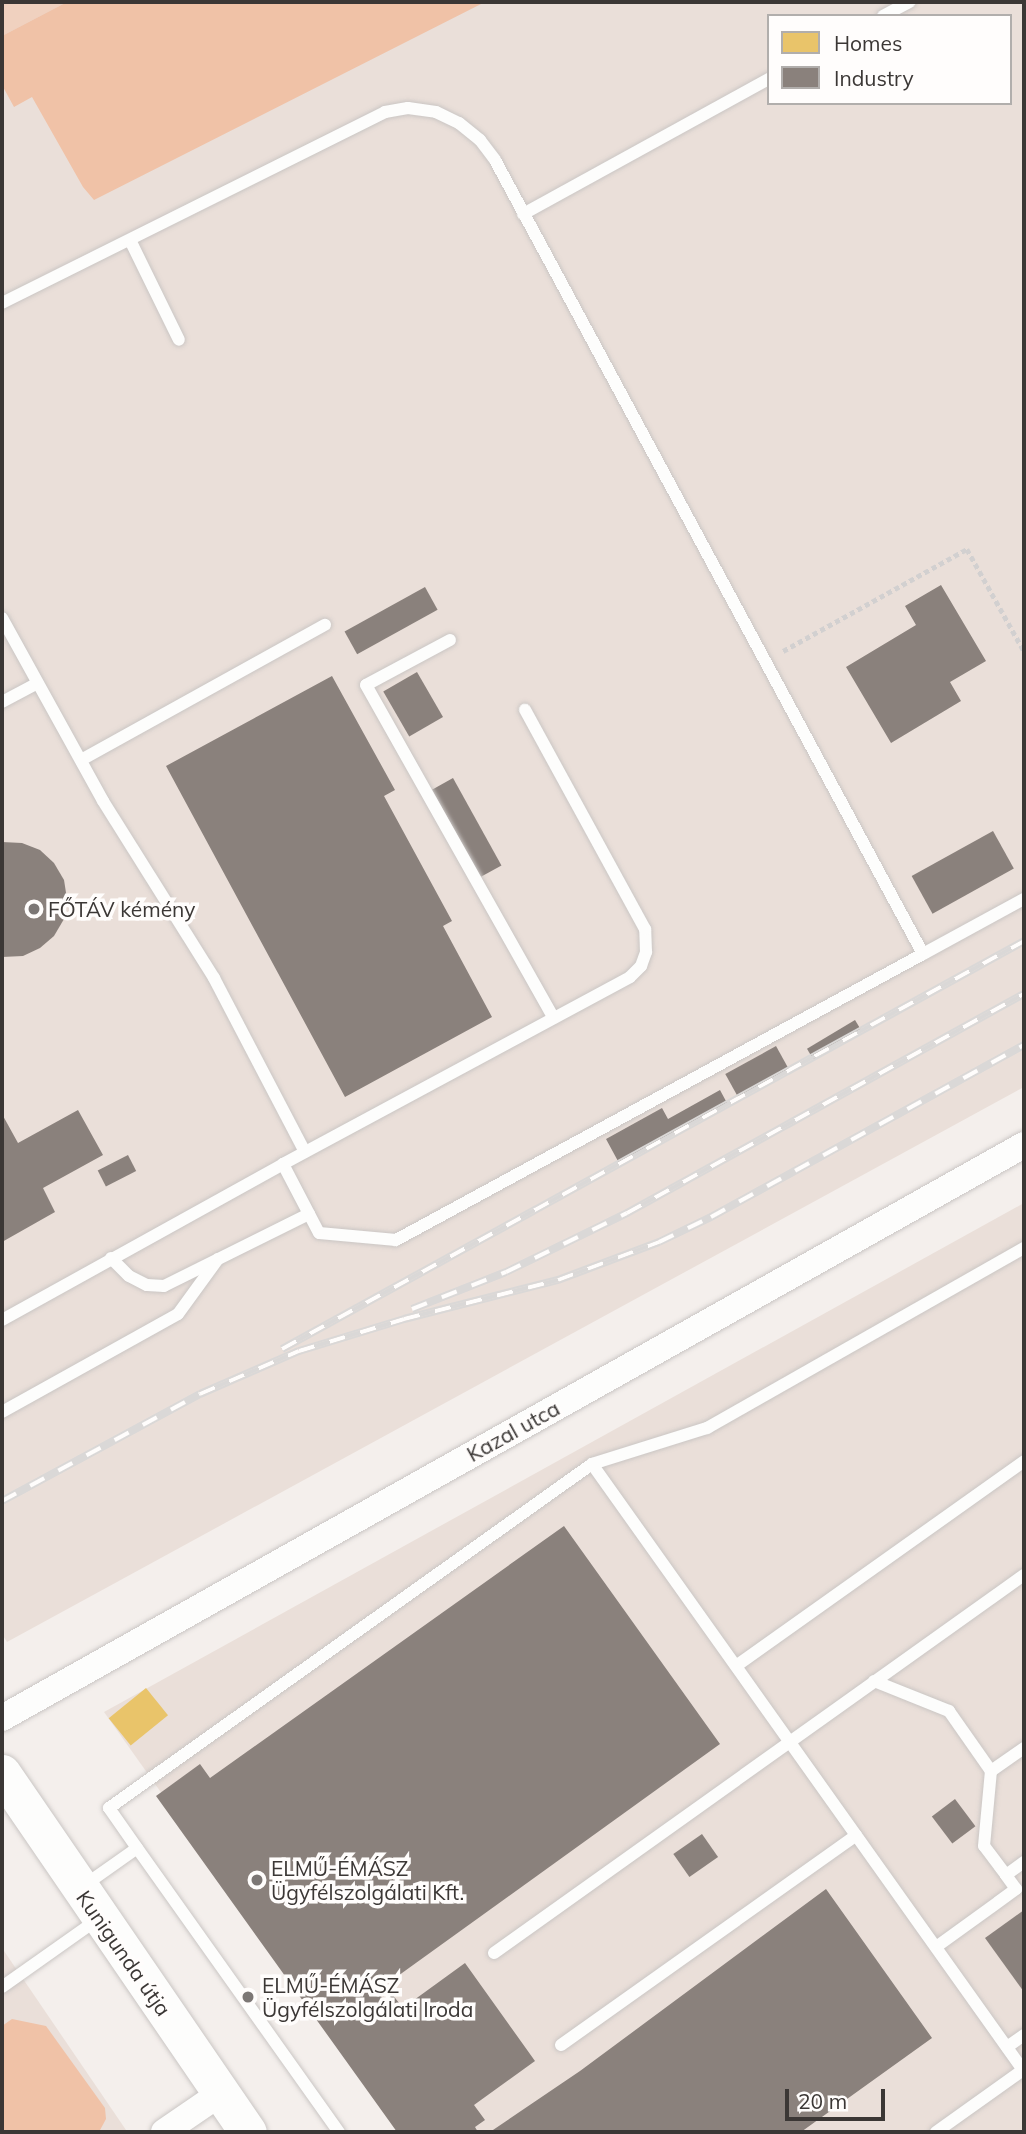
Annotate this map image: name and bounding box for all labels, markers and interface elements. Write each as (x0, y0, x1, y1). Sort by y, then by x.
legend (767, 14, 1012, 105)
text: Homes (834, 30, 902, 56)
text: Industry (834, 65, 914, 91)
place label: FŐTÁV kémény (48, 896, 195, 922)
marker: FŐTÁV kémény (26, 901, 42, 917)
street label: Kazal utca (462, 1395, 564, 1467)
place label: ELMŰ-ÉMÁSZ Ügyfélszolgálati Kft. (271, 1855, 464, 1905)
marker: ELMŰ-ÉMÁSZ Ügyfélszolgálati Kft. (249, 1872, 265, 1888)
street label: Kunigunda útja (71, 1885, 177, 2021)
place label: ELMŰ-ÉMÁSZ Ügyfélszolgálati Iroda (262, 1972, 473, 2022)
marker: ELMŰ-ÉMÁSZ Ügyfélszolgálati Iroda (240, 1989, 256, 2005)
scale bar (788, 2074, 888, 2118)
text: 20 m (798, 2088, 847, 2114)

